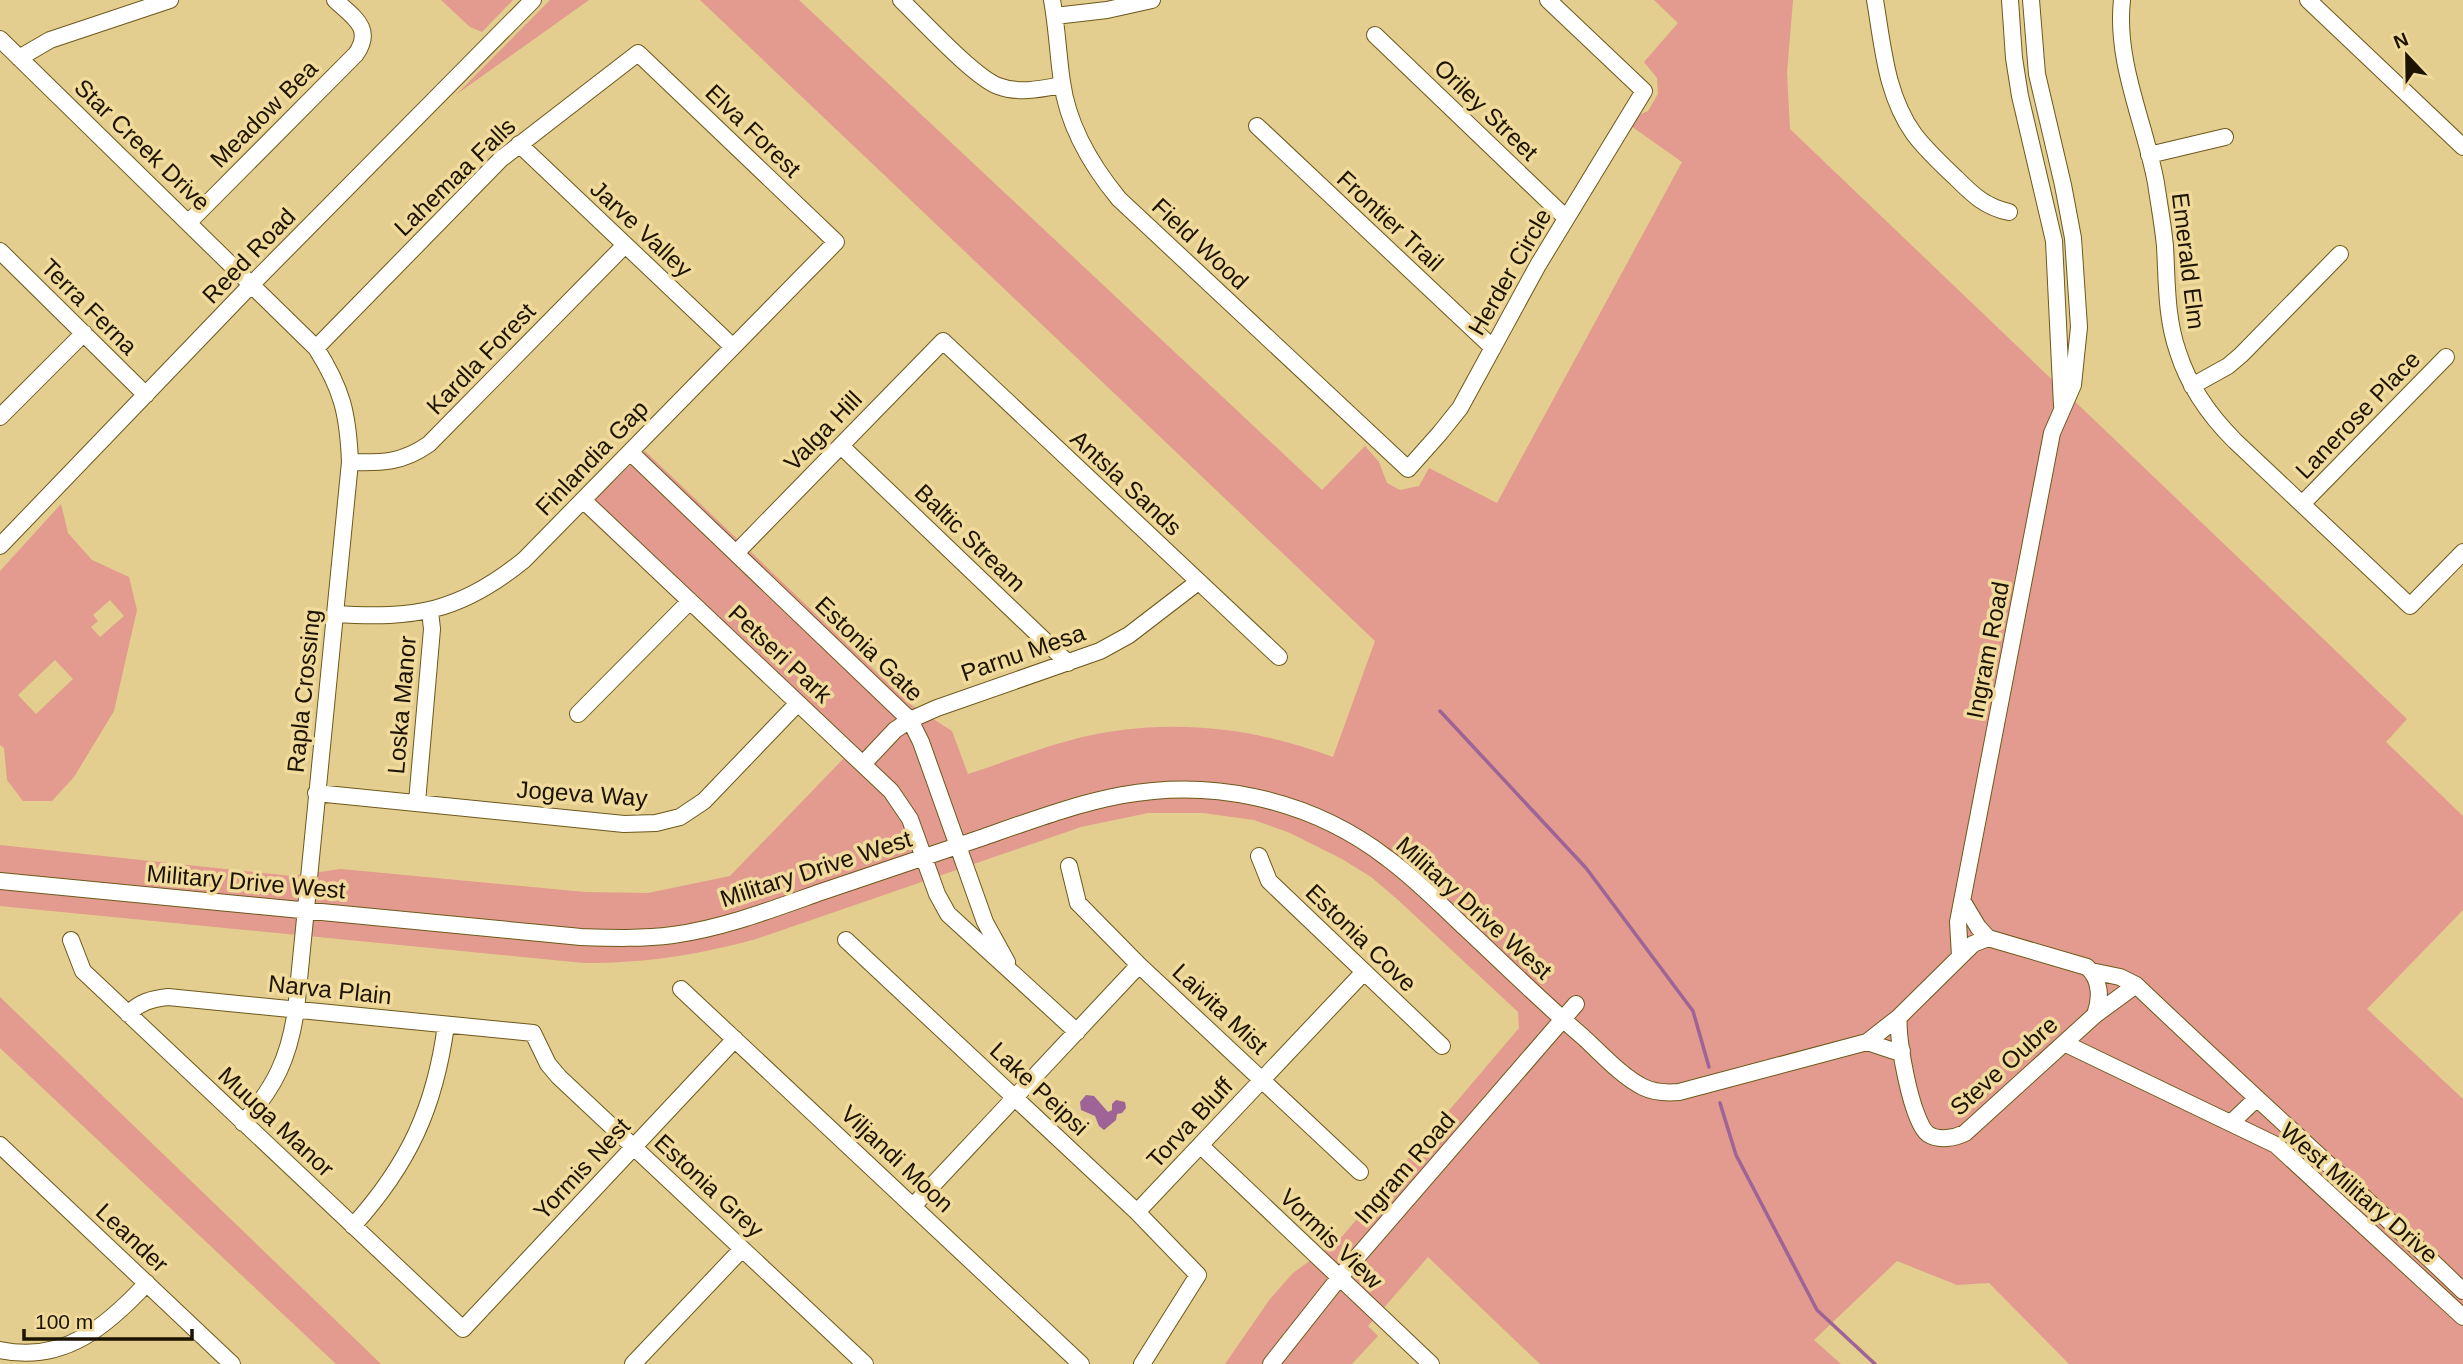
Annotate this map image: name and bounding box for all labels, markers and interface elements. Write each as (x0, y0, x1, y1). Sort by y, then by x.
north arrow (2372, 21, 2442, 91)
text: N (2391, 28, 2411, 53)
street label: Meadow Bea (205, 54, 323, 173)
street label: Oriley Street (1429, 54, 1544, 166)
street label: Star Creek Drive (69, 73, 216, 216)
street label: Elva Forest (700, 79, 807, 183)
street label: Lahemaa Falls (389, 112, 521, 241)
street label: Frontier Trail (1332, 165, 1449, 276)
street label: Jarve Valley (585, 175, 698, 282)
street label: Emerald Elm (2167, 191, 2210, 331)
street label: Field Wood (1147, 193, 1254, 295)
street label: Reed Road (197, 203, 301, 309)
street label: Herder Circle (1463, 204, 1557, 340)
street label: Terra Ferna (36, 253, 143, 361)
street label: Kardla Forest (421, 297, 541, 420)
street label: Lanerose Place (2290, 345, 2425, 484)
street label: Valga Hill (778, 385, 867, 476)
street label: Finlandia Gap (530, 395, 653, 521)
street label: Antsla Sands (1065, 425, 1187, 541)
street label: Baltic Stream (910, 478, 1031, 597)
street label: Ingram Road (1961, 579, 2014, 721)
street label: Estonia Gate (810, 591, 929, 707)
street label: Petseri Park (723, 599, 838, 709)
street label: Rapla Crossing (282, 608, 326, 774)
street label: Parnu Mesa (957, 618, 1089, 686)
street label: Loska Manor (382, 635, 421, 775)
street label: Jogeva Way (516, 775, 648, 812)
street label: Military Drive West (717, 825, 915, 912)
street label: Military Drive West (1391, 831, 1558, 985)
street label: Military Drive West (145, 859, 347, 904)
street label: Estonia Cove (1301, 878, 1422, 997)
street label: Laivita Mist (1167, 958, 1274, 1060)
street label: Narva Plain (267, 970, 393, 1009)
street label: Steve Oubre (1945, 1011, 2063, 1121)
street label: Lake Peipsi (985, 1036, 1094, 1141)
street label: Muuga Manor (213, 1061, 340, 1182)
street label: Torva Bluff (1141, 1072, 1238, 1173)
street label: Viljandi Moon (836, 1100, 959, 1217)
street label: Ingram Road (1349, 1106, 1460, 1229)
street label: Yormis Nest (528, 1112, 636, 1225)
street label: West Military Drive (2275, 1117, 2443, 1268)
street label: Estonia Grey (649, 1128, 769, 1243)
street label: Vormis View (1275, 1183, 1389, 1295)
street label: Leander (91, 1198, 174, 1278)
scale bar (24, 1298, 192, 1342)
text: 100 m (35, 1310, 93, 1333)

